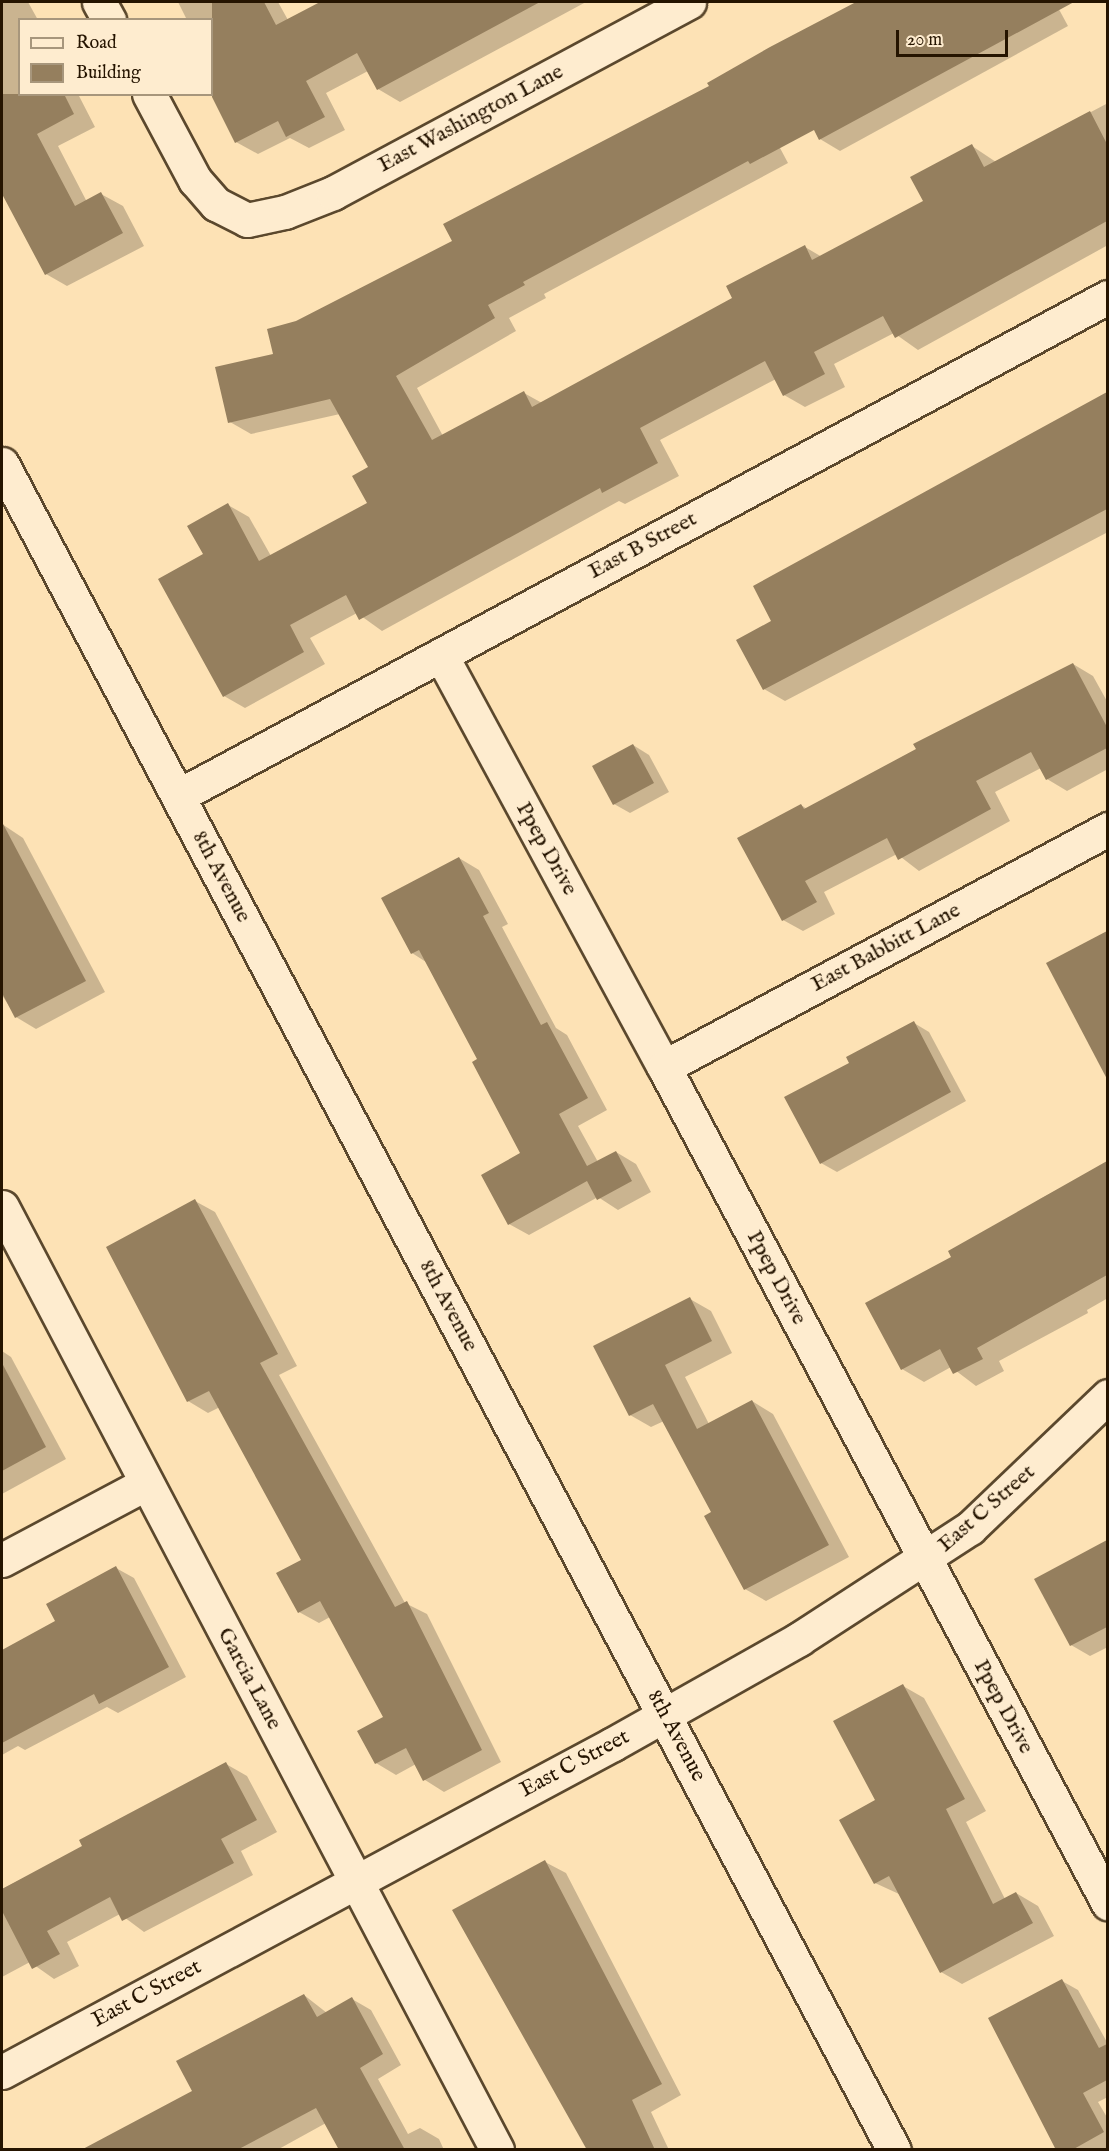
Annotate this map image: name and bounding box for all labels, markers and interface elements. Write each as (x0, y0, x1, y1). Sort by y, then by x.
legend (18, 18, 213, 96)
scale bar (899, 18, 1012, 56)
text: 20 m (907, 29, 942, 52)
text: Road (76, 32, 117, 55)
street label: East Washington Lane (374, 59, 568, 179)
text: Building (76, 62, 141, 85)
street label: East B Street (584, 506, 702, 586)
street label: Ppep Drive (510, 798, 582, 900)
street label: 8th Avenue (186, 827, 256, 927)
street label: East Babbitt Lane (807, 898, 965, 998)
street label: Ppep Drive (740, 1226, 812, 1330)
street label: 8th Avenue (413, 1256, 483, 1356)
street label: East C Street (933, 1460, 1041, 1558)
street label: Garcia Lane (211, 1624, 287, 1734)
street label: Ppep Drive (967, 1655, 1039, 1759)
street label: 8th Avenue (641, 1686, 711, 1786)
street label: East C Street (516, 1724, 634, 1804)
street label: East C Street (88, 1954, 206, 2034)

